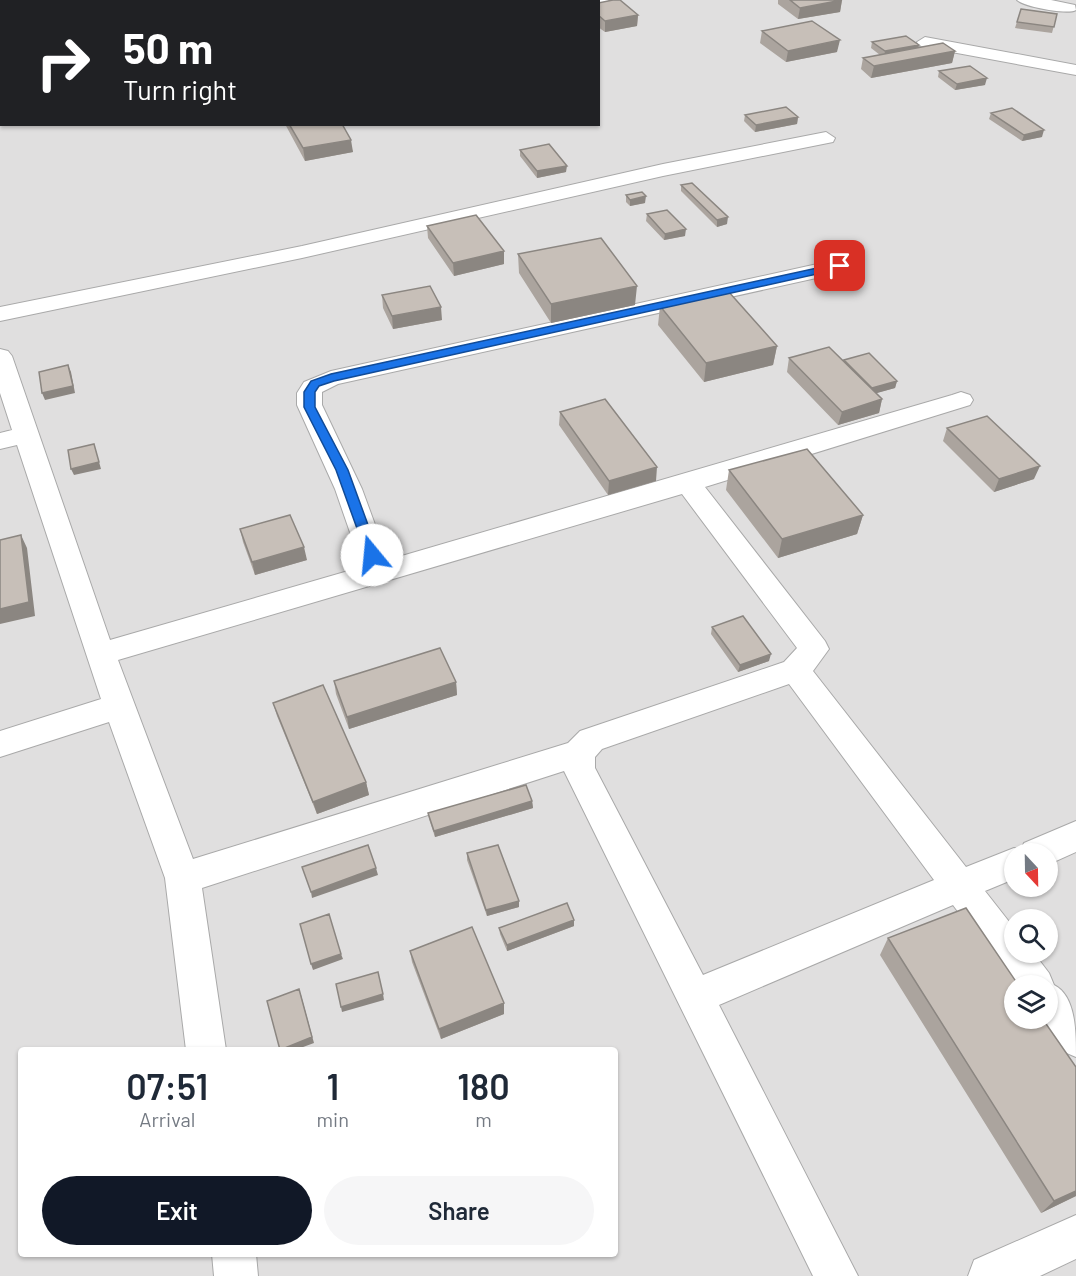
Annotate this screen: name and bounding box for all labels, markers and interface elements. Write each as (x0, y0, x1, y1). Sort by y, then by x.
text: 50 m (123, 22, 213, 72)
icon: right (24, 24, 102, 102)
text: Turn right (123, 73, 237, 105)
pin (814, 240, 865, 291)
icon: arrive (823, 249, 856, 282)
position arrow (340, 523, 404, 587)
north arrow (1004, 843, 1058, 897)
map controls (1004, 843, 1058, 1029)
button: search (1004, 909, 1058, 963)
button: layers (1004, 975, 1058, 1029)
text: 07:51 (126, 1064, 208, 1107)
text: 1 (326, 1064, 339, 1107)
text: 180 (457, 1064, 510, 1107)
text: Arrival (139, 1107, 195, 1131)
text: min (317, 1107, 349, 1131)
text: m (475, 1107, 492, 1131)
button: Exit (42, 1176, 312, 1245)
button: Share (324, 1176, 594, 1245)

